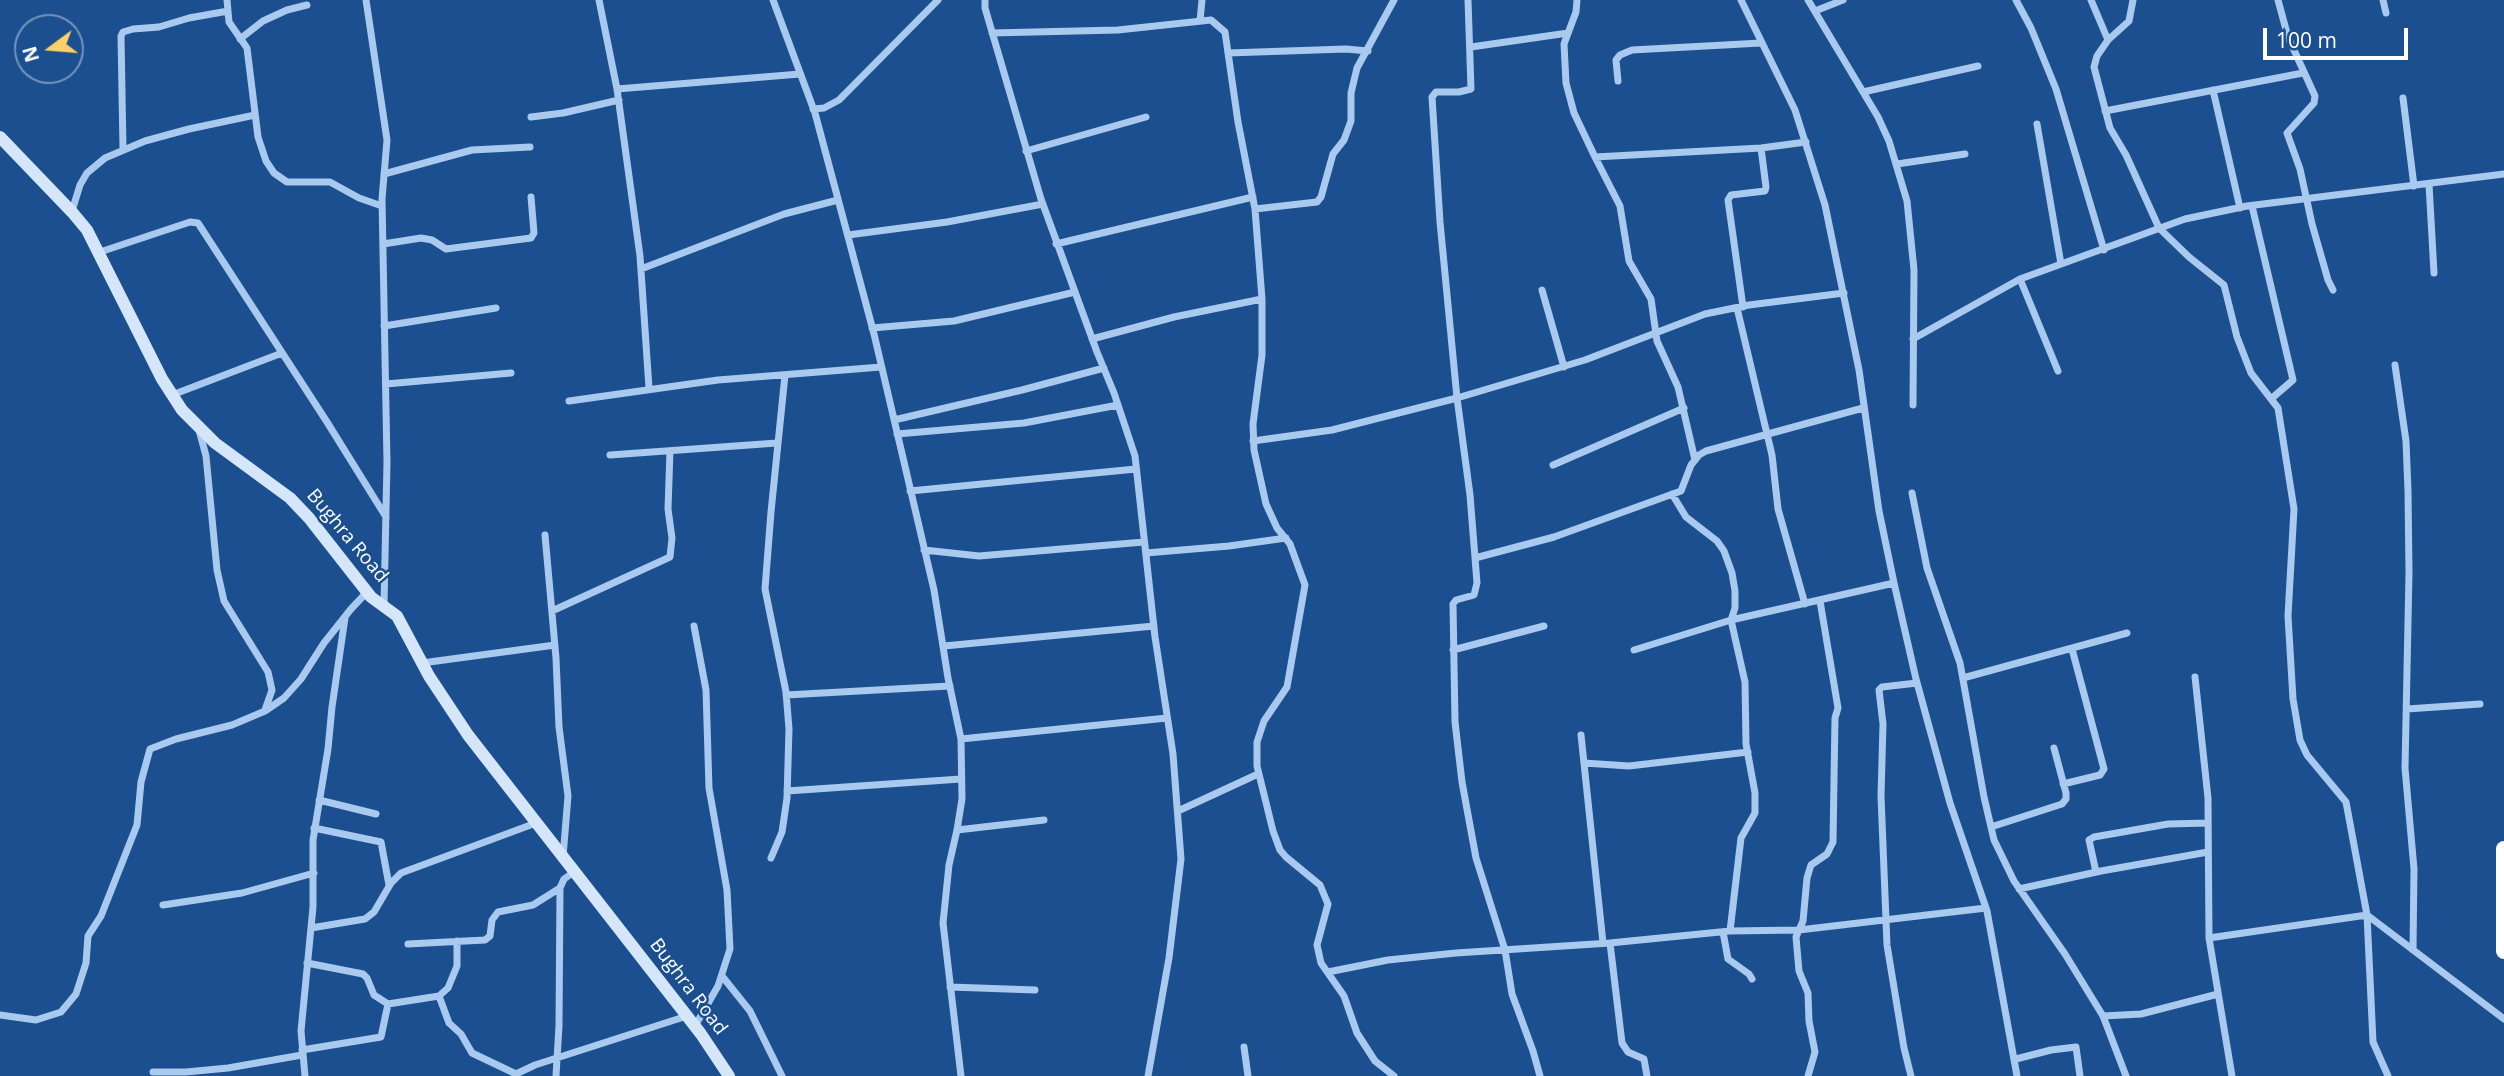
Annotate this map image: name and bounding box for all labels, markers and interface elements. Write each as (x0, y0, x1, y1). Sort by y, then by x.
north arrow (14, 14, 84, 84)
scale bar (2266, 14, 2411, 58)
text: 100 m (2276, 26, 2337, 54)
text: N (16, 43, 45, 65)
street label: Bughra Road (301, 485, 393, 587)
street label: Bughra Road (644, 934, 732, 1040)

